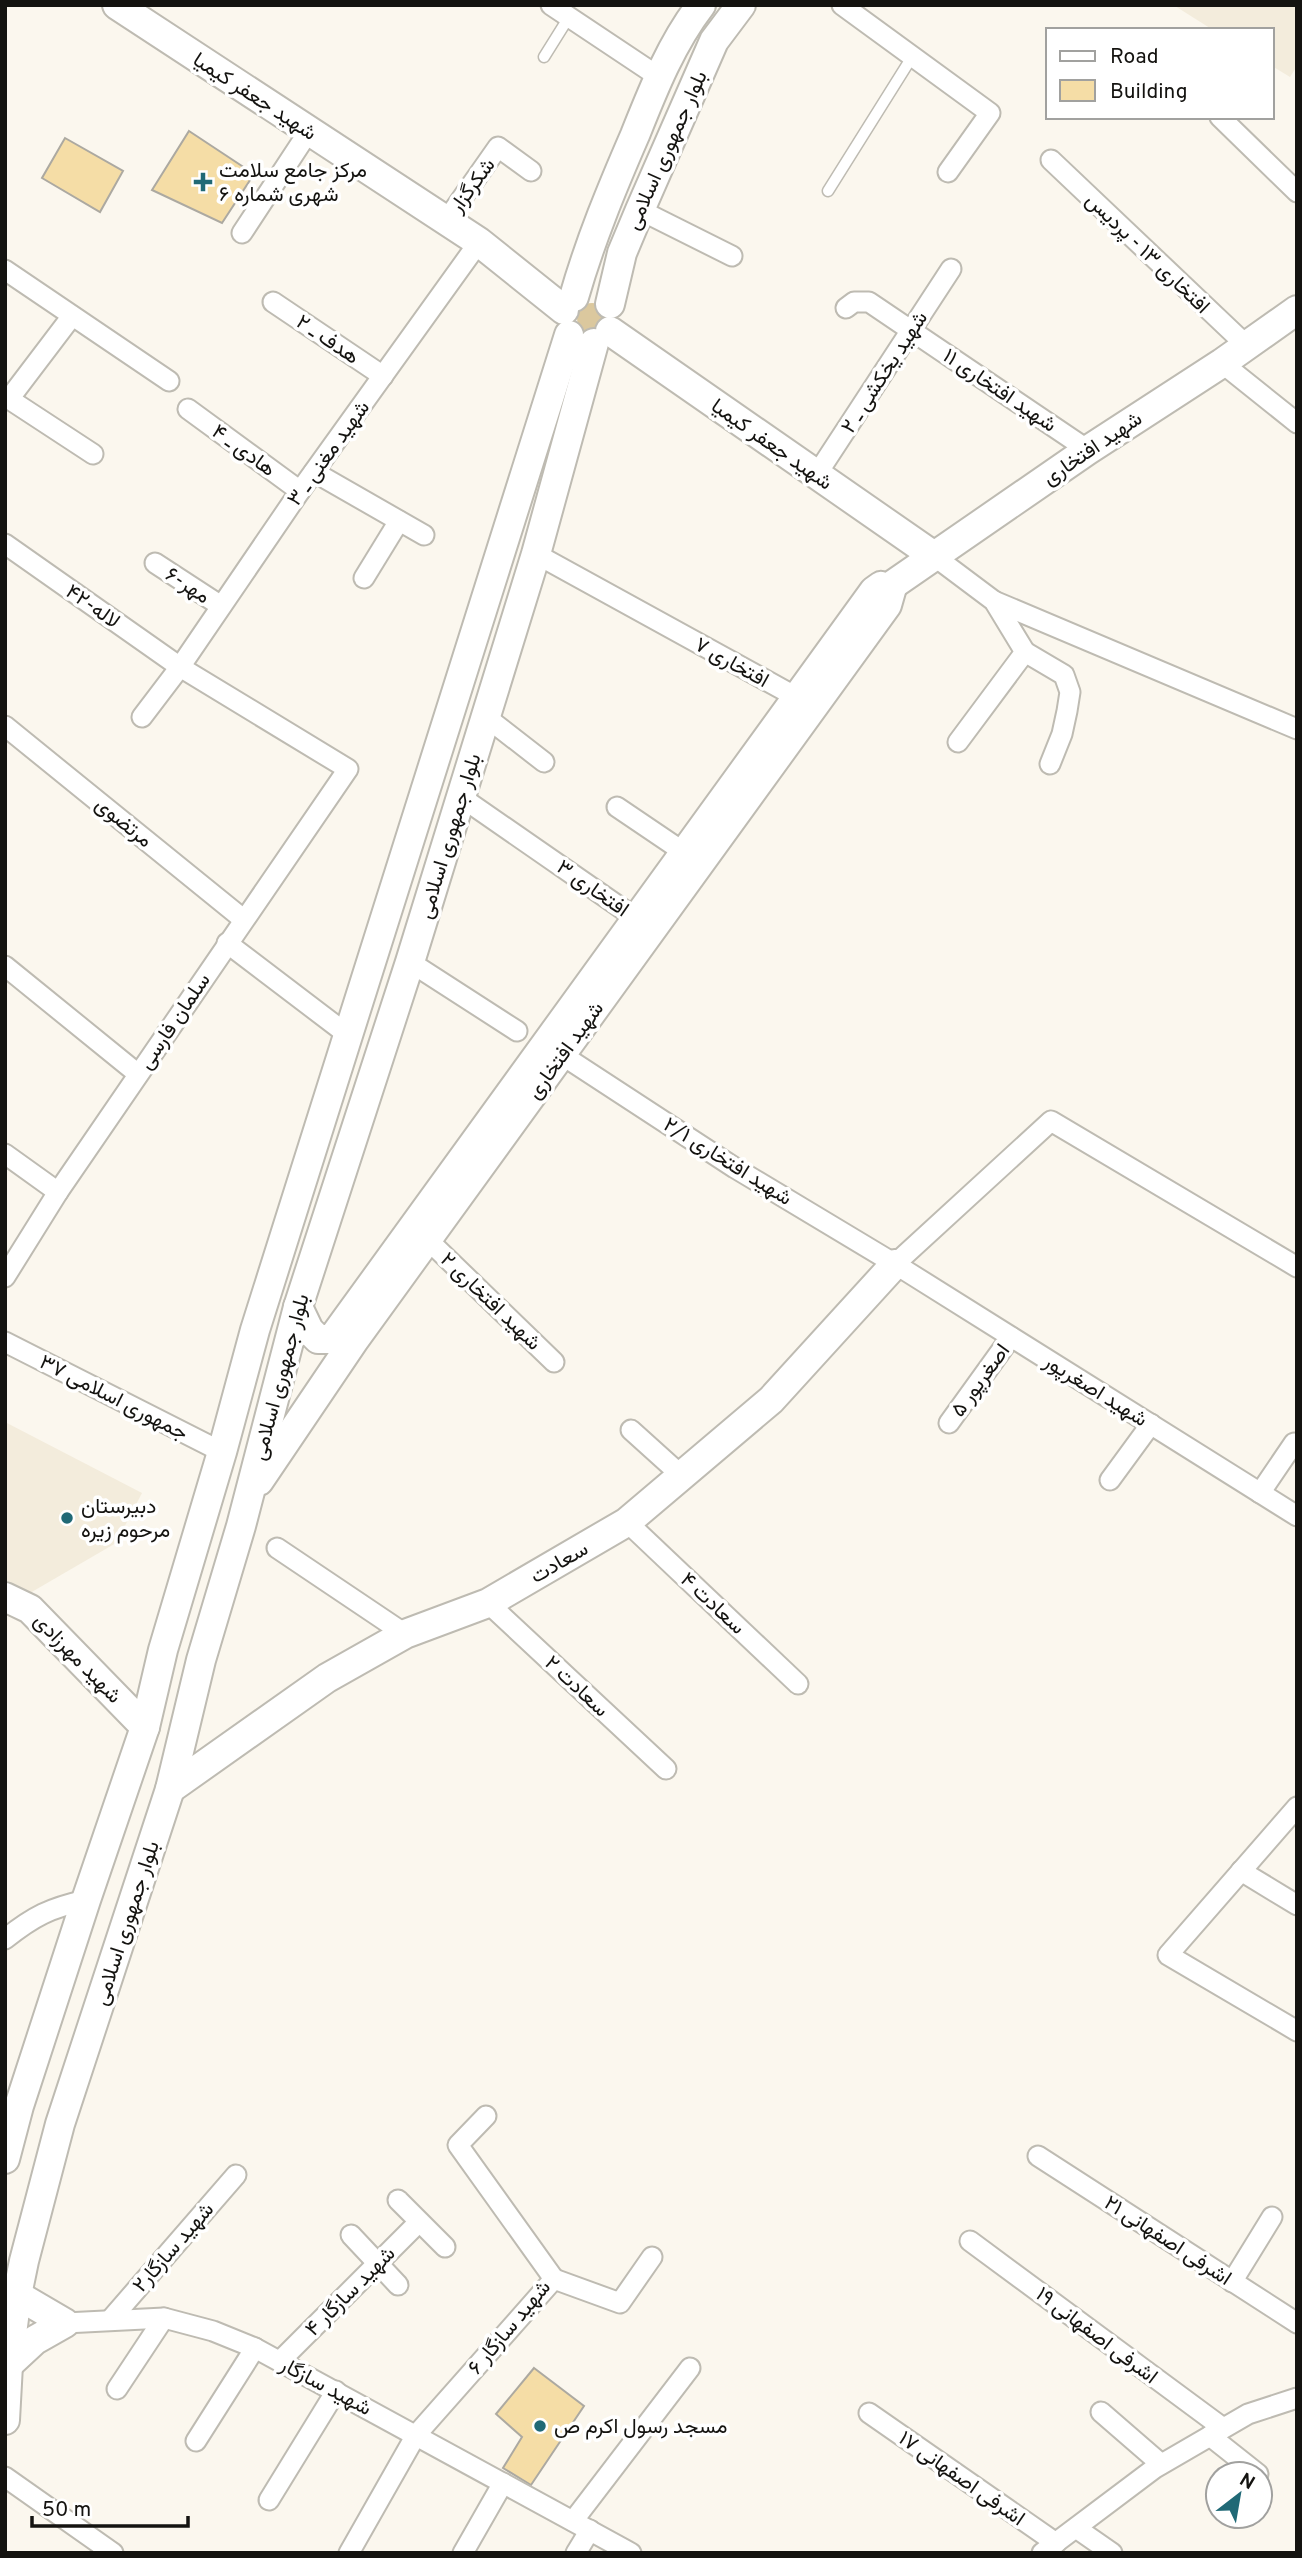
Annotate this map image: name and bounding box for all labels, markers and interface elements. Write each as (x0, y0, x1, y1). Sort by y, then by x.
legend (1046, 28, 1274, 119)
text: Road (1110, 44, 1159, 71)
street label: شهید جعفر کیمیا (187, 47, 321, 147)
street label: بلوار جمهوری اسلامی (620, 67, 715, 234)
text: Building (1110, 79, 1188, 106)
street label: شکرگزار (444, 153, 502, 220)
place label: مرکز جامع سلامت شهری شماره ۶ (219, 158, 367, 209)
marker: مرکز جامع سلامت شهری شماره ۶ (193, 172, 213, 192)
street label: افتخاری ۱۳ - پردیس (1079, 188, 1215, 320)
street label: شهید یخکشی ـ ۲ (836, 307, 935, 439)
street label: هدف ـ ۲ (290, 309, 364, 371)
street label: شهید افتخاری ۱۱ (937, 343, 1061, 439)
street label: شهید جعفر کیمیا (705, 393, 837, 497)
street label: شهید مغنی ـ ۳ (282, 396, 377, 512)
street label: شهید افتخاری (1038, 406, 1148, 492)
street label: هادی ـ ۴ (206, 419, 280, 483)
street label: مهر-۶ (160, 562, 215, 611)
street label: لاله-۴۲ (60, 579, 125, 636)
street label: افتخاری ۷ (689, 632, 773, 695)
street label: بلوار جمهوری اسلامی (412, 751, 488, 922)
street label: مرتضوی (89, 792, 157, 855)
street label: افتخاری ۳ (551, 854, 634, 924)
street label: سلمان فارسی (133, 968, 217, 1075)
street label: شهید افتخاری (522, 997, 611, 1105)
street label: شهید افتخاری ۲/۱ (658, 1112, 797, 1213)
street label: شهید افتخاری ۲ (434, 1247, 546, 1357)
street label: بلوار جمهوری اسلامی (246, 1291, 317, 1464)
street label: اصغرپور ۵ (946, 1339, 1017, 1423)
street label: شهید اصغرپور (1037, 1348, 1152, 1434)
street label: جمهوری اسلامی ۳۷ (34, 1349, 192, 1447)
place label: دبیرستان مرحوم زیره (81, 1494, 170, 1545)
marker: دبیرستان مرحوم زیره (59, 1510, 75, 1526)
street label: سعادت (526, 1536, 594, 1591)
street label: سعادت ۴ (674, 1567, 750, 1641)
street label: شهید مهرزادی (27, 1608, 127, 1710)
street label: سعادت ۲ (538, 1650, 614, 1724)
street label: بلوار جمهوری اسلامی (88, 1838, 167, 2009)
street label: اشرفی اصفهانی ۲۱ (1098, 2190, 1236, 2293)
street label: شهید سازگار۲ (128, 2197, 221, 2299)
street label: شهید سازگار ۴ (300, 2241, 402, 2343)
street label: شهید سازگار ۶ (463, 2275, 558, 2381)
street label: اشرفی اصفهانی ۱۹ (1030, 2282, 1162, 2391)
street label: شهید سازگار (274, 2351, 376, 2423)
place label: مسجد رسول اکرم ص (554, 2414, 727, 2441)
marker: مسجد رسول اکرم ص (532, 2418, 548, 2434)
street label: اشرفی اصفهانی ۱۷ (893, 2426, 1030, 2533)
north arrow (1204, 2460, 1274, 2530)
text: N (1235, 2468, 1259, 2496)
scale bar (32, 2484, 187, 2528)
text: 50 m (42, 2497, 91, 2524)

